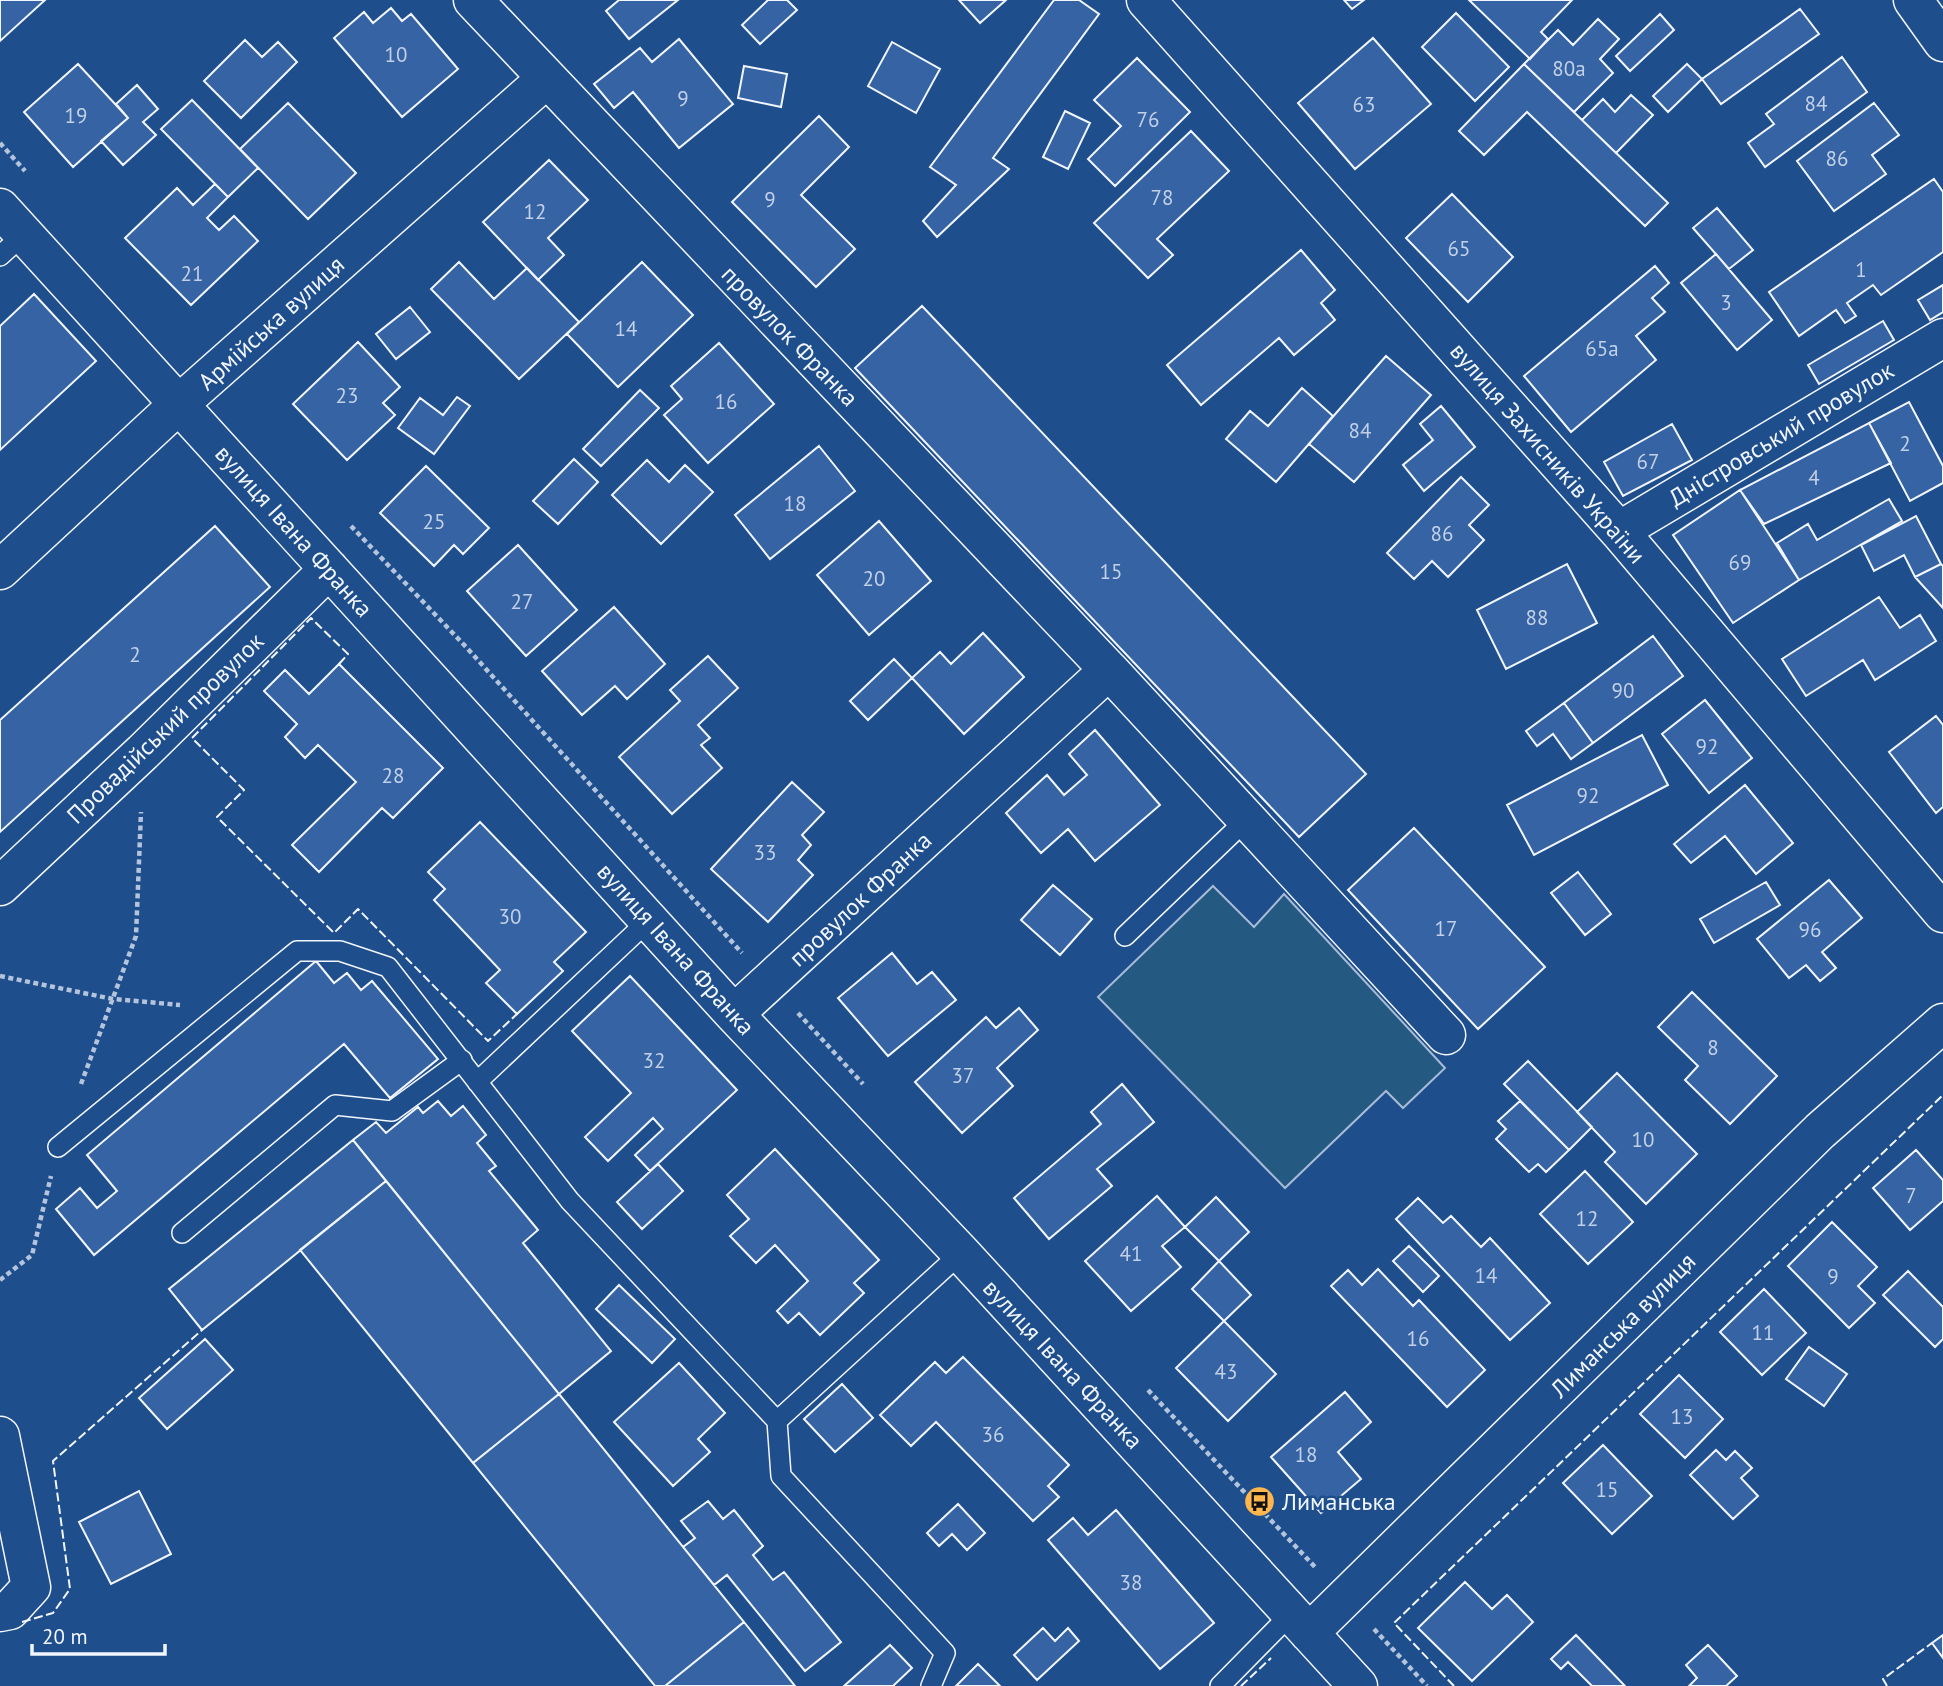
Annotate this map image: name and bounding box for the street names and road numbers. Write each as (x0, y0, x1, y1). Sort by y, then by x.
street label: Армійська вулиця (191, 249, 351, 397)
street label: провулок Франка (715, 259, 865, 413)
street label: вулиця Захисників України (1443, 336, 1653, 570)
street label: Дністровський провулок (1663, 354, 1900, 514)
street label: вулиця Івана Франка (209, 438, 379, 624)
street label: Провадійський провулок (60, 625, 270, 830)
street label: провулок Франка (782, 825, 938, 973)
street label: вулиця Івана Франка (591, 856, 761, 1042)
street label: Лиманська вулиця (1543, 1246, 1702, 1405)
street label: вулиця Івана Франка (976, 1273, 1150, 1455)

